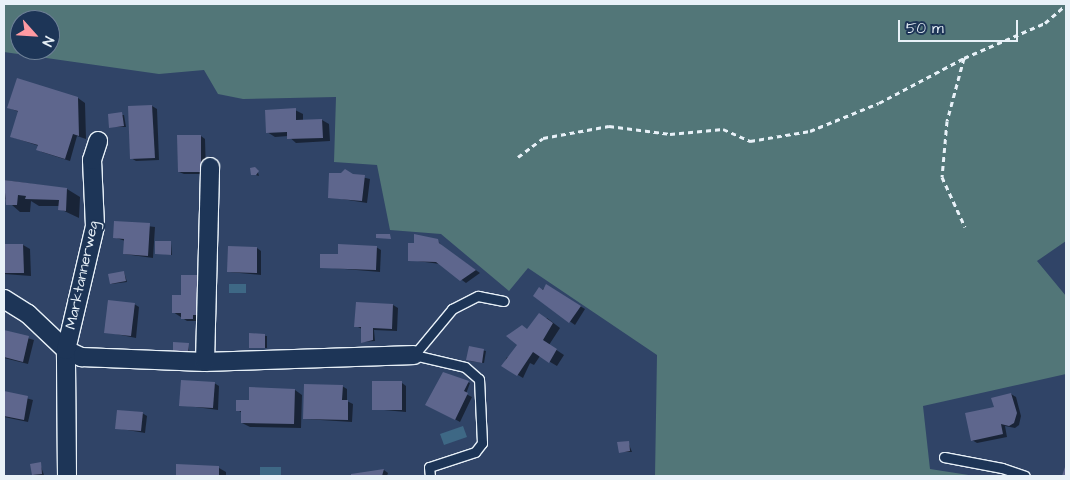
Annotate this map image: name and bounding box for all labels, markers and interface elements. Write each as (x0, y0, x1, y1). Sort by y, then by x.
north arrow (10, 10, 60, 60)
scale bar (900, 10, 1020, 42)
text: 50 m (906, 18, 944, 39)
text: N (37, 33, 58, 49)
street label: Marktannerweg (62, 219, 102, 331)

